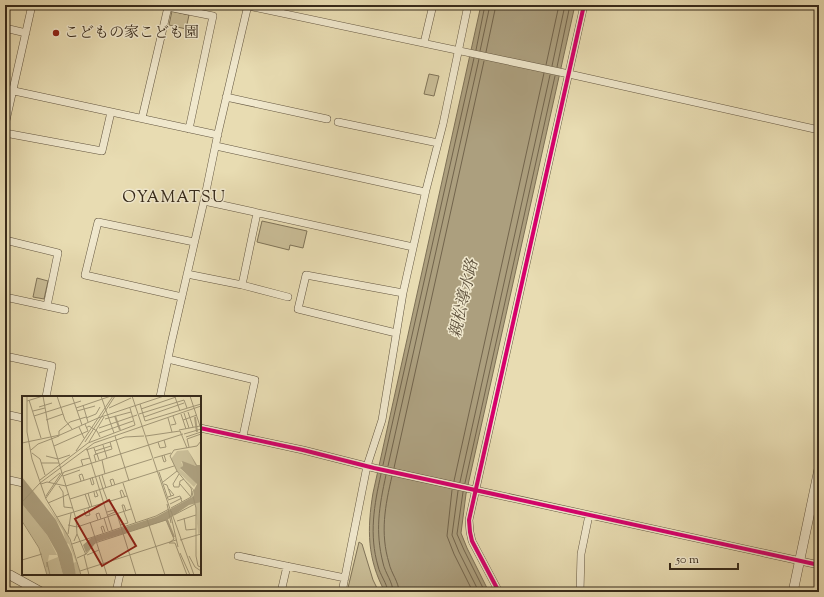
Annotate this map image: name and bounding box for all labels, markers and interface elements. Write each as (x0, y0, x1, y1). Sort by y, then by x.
place label: こどもの家こども園 (64, 23, 199, 44)
marker: こどもの家こども園 (51, 28, 61, 38)
district label: OYAMATSU (122, 187, 226, 210)
water label: 親松導水路 (445, 256, 485, 341)
inset map (22, 396, 201, 575)
scale bar (670, 545, 738, 571)
text: 50 m (675, 551, 699, 569)

